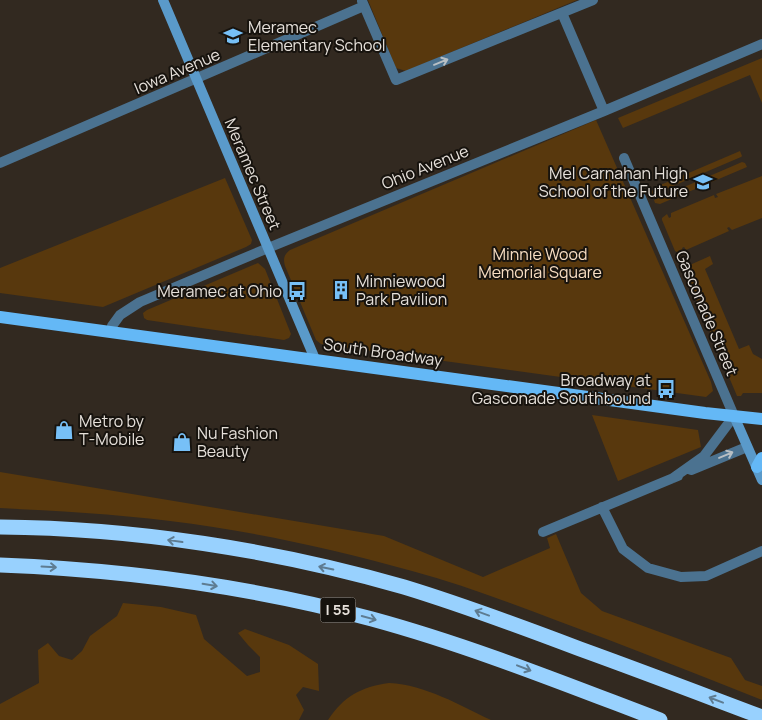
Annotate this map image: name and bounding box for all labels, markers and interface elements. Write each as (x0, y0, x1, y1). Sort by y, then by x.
place label: Meramec Elementary School (248, 16, 386, 56)
school or university icon: Meramec Elementary School (222, 25, 244, 47)
street label: Iowa Avenue (131, 43, 223, 99)
one-way arrow (433, 56, 448, 66)
street label: Meramec Street (220, 115, 286, 233)
street label: Ohio Avenue (378, 140, 472, 194)
place label: Mel Carnahan High School of the Future (539, 162, 688, 202)
school or university icon: Mel Carnahan High School of the Future (692, 171, 714, 193)
park label: Minnie Wood Memorial Square (478, 243, 602, 283)
street label: Gasconade Street (671, 247, 743, 379)
place label: Minniewood Park Pavilion (356, 270, 447, 310)
building icon: Minniewood Park Pavilion (330, 279, 352, 301)
place label: Meramec at Ohio (157, 280, 282, 302)
bus stop icon: Meramec at Ohio (286, 280, 308, 302)
street label: South Broadway (322, 333, 444, 371)
place label: Broadway at Gasconade Southbound (472, 369, 651, 409)
bus stop icon: Broadway at Gasconade Southbound (655, 378, 677, 400)
place label: Metro by T-Mobile (79, 410, 145, 450)
shop icon: Metro by T-Mobile (53, 419, 75, 441)
place label: Nu Fashion Beauty (197, 422, 278, 462)
shop icon: Nu Fashion Beauty (171, 431, 193, 453)
one-way arrow (718, 450, 733, 460)
one-way arrow (167, 536, 183, 546)
one-way arrow (40, 563, 56, 572)
one-way arrow (319, 563, 335, 572)
one-way arrow (202, 580, 218, 590)
road number: I 55 (320, 598, 356, 622)
one-way arrow (475, 608, 490, 617)
one-way arrow (361, 614, 377, 623)
one-way arrow (515, 664, 531, 673)
one-way arrow (709, 695, 725, 704)

